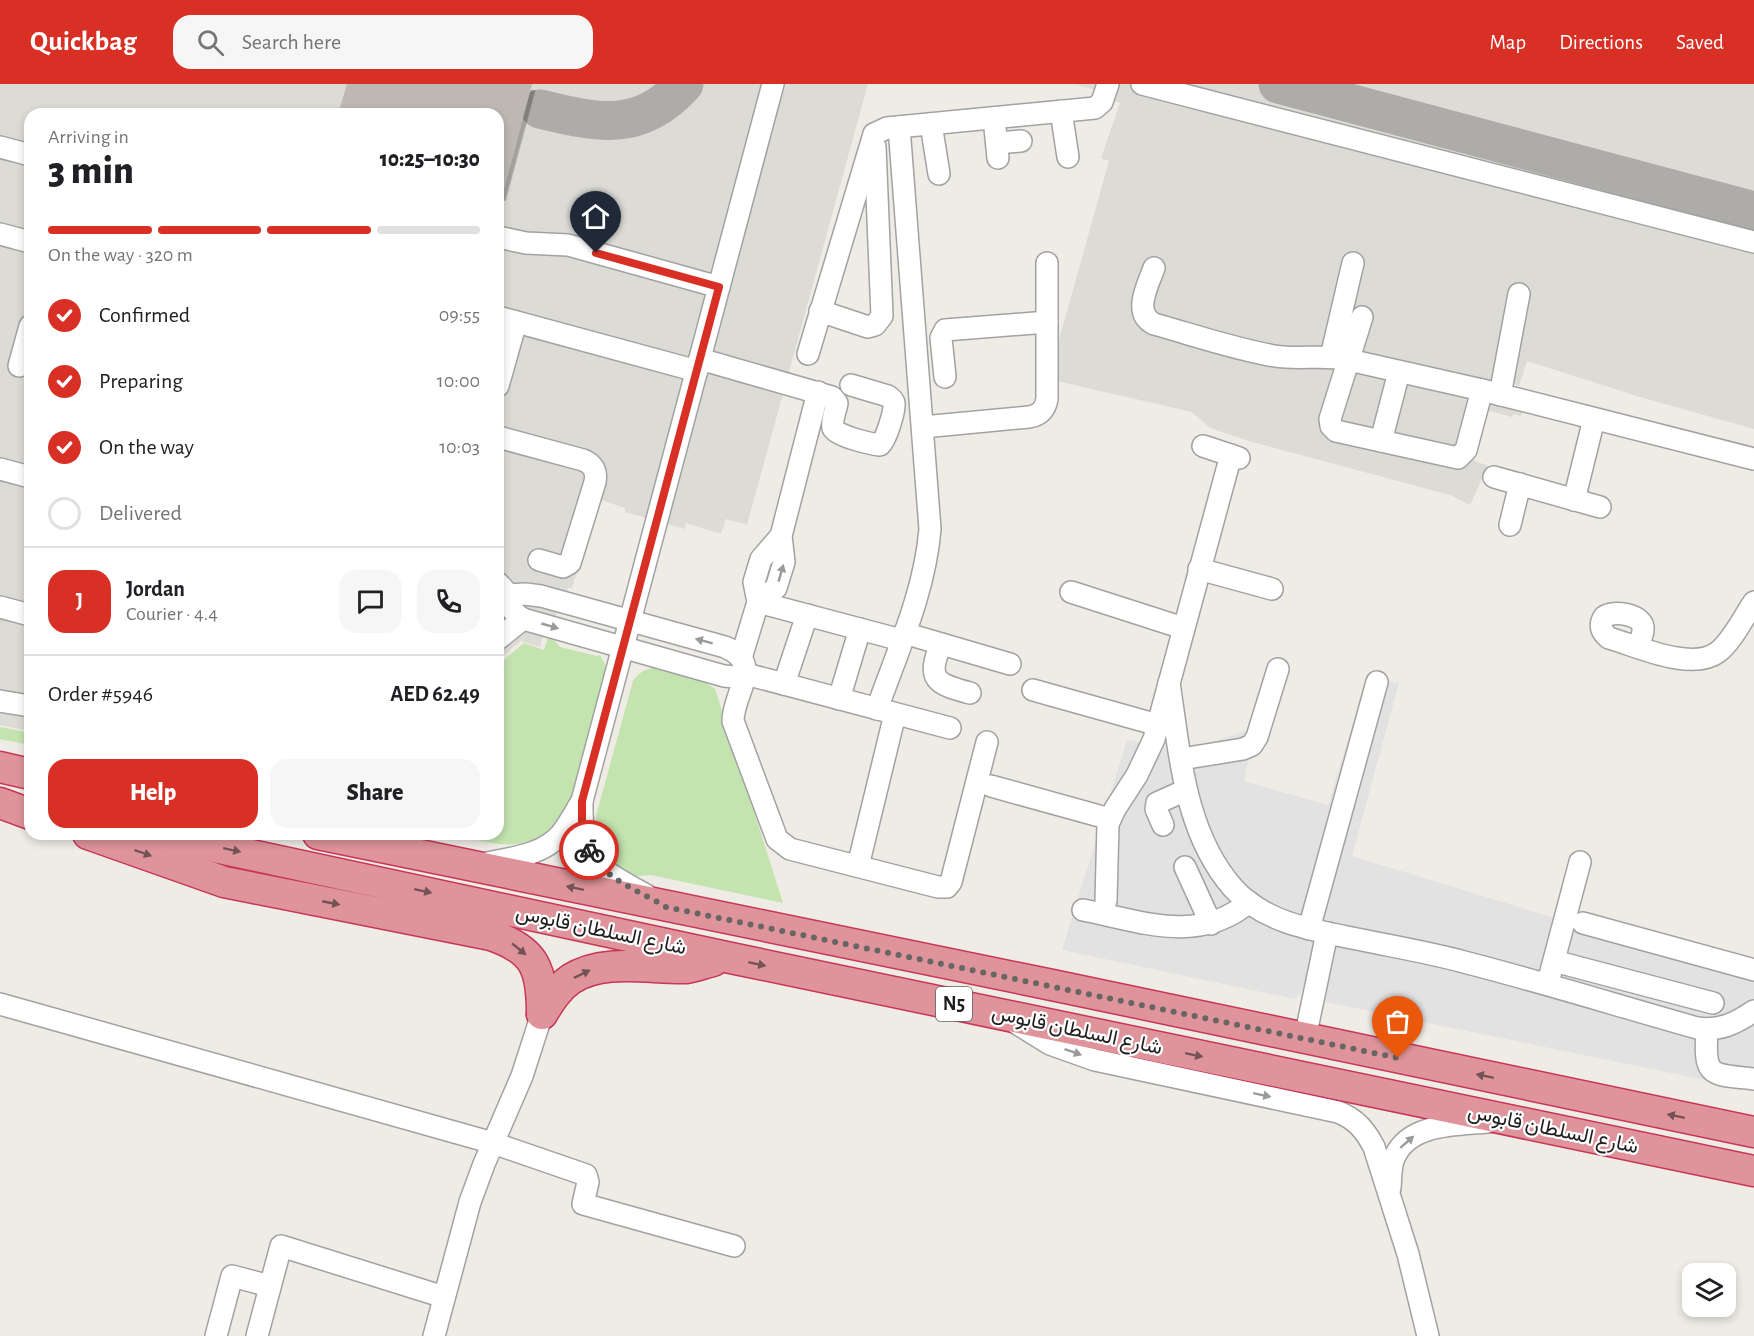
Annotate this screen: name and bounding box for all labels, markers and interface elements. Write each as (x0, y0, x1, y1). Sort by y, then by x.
search box (173, 15, 593, 69)
icon: search (194, 26, 227, 59)
text: Quickbag (30, 28, 137, 56)
text: Search here (242, 31, 341, 53)
text: Map (1490, 32, 1526, 53)
text: Directions (1559, 32, 1643, 53)
text: Saved (1676, 32, 1724, 53)
text: Arriving in (48, 127, 129, 147)
text: 10:25–10:30 (380, 148, 480, 170)
text: 3 min (48, 152, 134, 191)
pin (570, 191, 621, 253)
icon: home (579, 200, 612, 233)
text: On the way · 320 m (48, 245, 193, 265)
icon: check (48, 299, 81, 332)
text: Confirmed (99, 304, 190, 326)
text: 09:55 (439, 305, 480, 325)
icon: check (48, 365, 81, 398)
text: Preparing (99, 370, 183, 392)
text: 10:00 (437, 371, 480, 391)
icon: check (48, 431, 81, 464)
text: On the way (99, 436, 194, 458)
text: 10:03 (439, 437, 480, 457)
text: Delivered (99, 502, 182, 524)
one-way arrow (777, 564, 786, 582)
button: chat (339, 570, 402, 633)
button: phone (417, 570, 480, 633)
text: Jordan (126, 578, 185, 600)
text: J (76, 590, 83, 612)
text: Courier · 4.4 (126, 604, 218, 624)
one-way arrow (542, 622, 560, 631)
one-way arrow (695, 636, 713, 645)
text: Order #5946 (48, 683, 153, 705)
text: AED 62.49 (390, 683, 480, 705)
button: Help (48, 759, 258, 828)
button: Share (270, 759, 480, 828)
courier (559, 820, 619, 880)
icon: bike (573, 834, 606, 867)
one-way arrow (222, 846, 241, 855)
one-way arrow (134, 849, 152, 859)
one-way arrow (565, 883, 584, 892)
one-way arrow (413, 886, 432, 896)
one-way arrow (322, 899, 341, 908)
street label: شارع السلطان قابوس (513, 902, 688, 961)
one-way arrow (511, 942, 527, 955)
one-way arrow (747, 959, 766, 969)
one-way arrow (573, 969, 590, 978)
road number: N5 (936, 987, 972, 1021)
pin (1372, 996, 1423, 1058)
street label: شارع السلطان قابوس (989, 1002, 1164, 1061)
icon: bag (1381, 1005, 1414, 1038)
one-way arrow (1064, 1047, 1082, 1057)
one-way arrow (1185, 1050, 1204, 1060)
one-way arrow (1476, 1071, 1495, 1080)
one-way arrow (1253, 1091, 1272, 1101)
street label: شارع السلطان قابوس (1465, 1101, 1640, 1160)
one-way arrow (1666, 1111, 1685, 1120)
one-way arrow (1399, 1136, 1414, 1149)
map controls (1682, 1263, 1736, 1317)
button: layers (1682, 1263, 1736, 1317)

